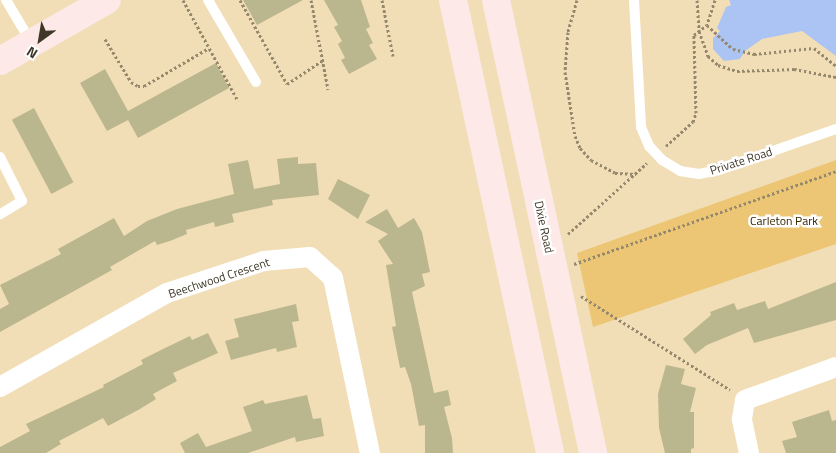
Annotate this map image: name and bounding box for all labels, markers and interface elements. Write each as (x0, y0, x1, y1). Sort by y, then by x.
north arrow (15, 15, 65, 65)
text: N (22, 42, 41, 65)
street label: Private Road (708, 144, 774, 178)
street label: Dixie Road (531, 200, 557, 254)
park label: Carleton Park (750, 214, 818, 228)
street label: Beechwood Crescent (166, 255, 272, 301)

